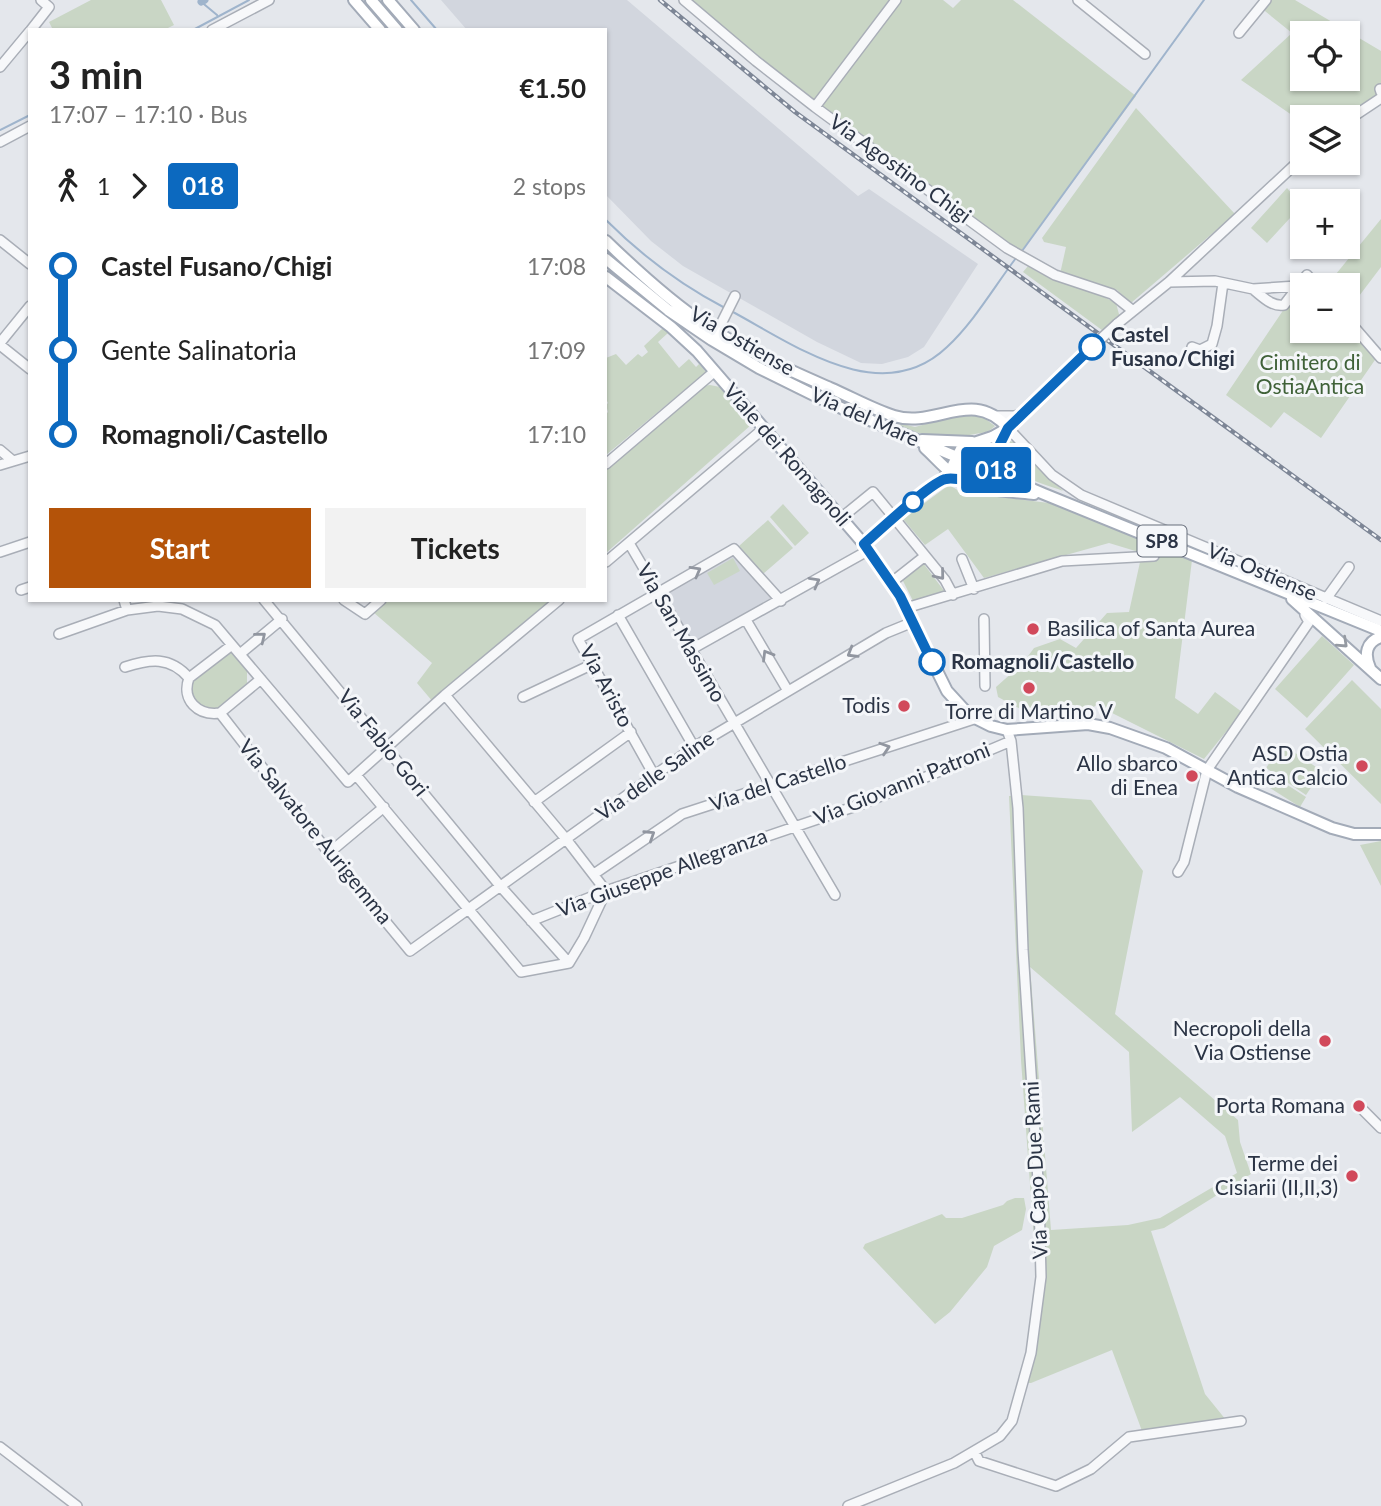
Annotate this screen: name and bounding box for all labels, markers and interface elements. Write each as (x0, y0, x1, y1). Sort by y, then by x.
map controls (1290, 21, 1360, 343)
button: locate (1290, 21, 1360, 91)
text: 3 min (49, 51, 143, 97)
text: €1.50 (520, 72, 586, 104)
text: 17:07 – 17:10 · Bus (49, 100, 248, 128)
button: layers (1290, 105, 1360, 175)
street label: Via Agostino Chigi (825, 108, 977, 228)
icon: walk (49, 167, 87, 205)
icon: forward (120, 167, 158, 205)
text: 018 (182, 171, 224, 200)
text: 1 (97, 172, 110, 200)
text: 2 stops (513, 172, 586, 200)
button: + (1290, 189, 1360, 259)
text: Castel Fusano/Chigi (101, 250, 332, 282)
text: 17:08 (527, 252, 586, 280)
button: − (1290, 273, 1360, 343)
street label: Via Ostiense (686, 300, 800, 380)
place label: Castel Fusano/Chigi (1111, 321, 1235, 370)
text: Gente Salinatoria (101, 334, 297, 366)
marker: Castel Fusano/Chigi (1079, 334, 1105, 360)
text: 17:09 (527, 336, 586, 364)
park label: Cimitero di OstiaAntica (1256, 349, 1364, 398)
street label: Viale dei Romagnoli (719, 378, 857, 531)
street label: Via del Mare (807, 381, 924, 451)
text: Romagnoli/Castello (101, 418, 328, 450)
text: 17:10 (527, 420, 586, 448)
line badge: 018 (956, 447, 1036, 493)
text: 018 (975, 455, 1017, 484)
unlabelled marker (903, 492, 923, 512)
button: Start (49, 508, 311, 588)
button: Tickets (325, 508, 586, 588)
road number: SP8 (1138, 526, 1186, 556)
street label: Via Ostiense (1204, 536, 1321, 605)
street label: Via San Massimo (633, 559, 732, 706)
one-way arrow (689, 566, 701, 579)
one-way arrow (932, 567, 945, 579)
one-way arrow (807, 577, 820, 590)
place label: Basilica of Santa Aurea (1047, 615, 1255, 640)
marker: Basilica of Santa Aurea (1025, 621, 1041, 637)
one-way arrow (252, 633, 265, 645)
one-way arrow (1335, 635, 1348, 648)
street label: Via Aristo (575, 640, 639, 731)
one-way arrow (847, 645, 859, 658)
place label: Romagnoli/Castello (951, 648, 1134, 673)
marker: Romagnoli/Castello (919, 649, 945, 675)
one-way arrow (763, 650, 776, 663)
marker: Torre di Martino V (1021, 680, 1037, 696)
street label: Via Fabio Gori (334, 684, 435, 800)
place label: Todis (842, 692, 890, 717)
marker: Todis (896, 698, 912, 714)
place label: Torre di Martino V (945, 698, 1114, 723)
street label: Via delle Saline (590, 725, 718, 825)
street label: Via Salvatore Aurigemma (234, 734, 398, 928)
street label: Via Giovanni Patroni (810, 736, 993, 829)
place label: ASD Ostia Antica Calcio (1227, 740, 1348, 789)
one-way arrow (879, 742, 891, 756)
street label: Via del Castello (706, 748, 849, 815)
place label: Allo sbarco di Enea (1076, 750, 1178, 799)
marker: ASD Ostia Antica Calcio (1354, 758, 1370, 774)
marker: Allo sbarco di Enea (1184, 768, 1200, 784)
street label: Via Giuseppe Allegranza (553, 822, 770, 921)
one-way arrow (642, 831, 655, 843)
place label: Necropoli della Via Ostiense (1173, 1015, 1311, 1064)
marker: Necropoli della Via Ostiense (1317, 1033, 1333, 1049)
street label: Via Capo Due Rami (1017, 1080, 1052, 1260)
place label: Porta Romana (1216, 1092, 1345, 1117)
marker: Porta Romana (1351, 1098, 1367, 1114)
place label: Terme dei Cisiarii (II,II,3) (1215, 1150, 1338, 1199)
marker: Terme dei Cisiarii (II,II,3) (1344, 1168, 1360, 1184)

